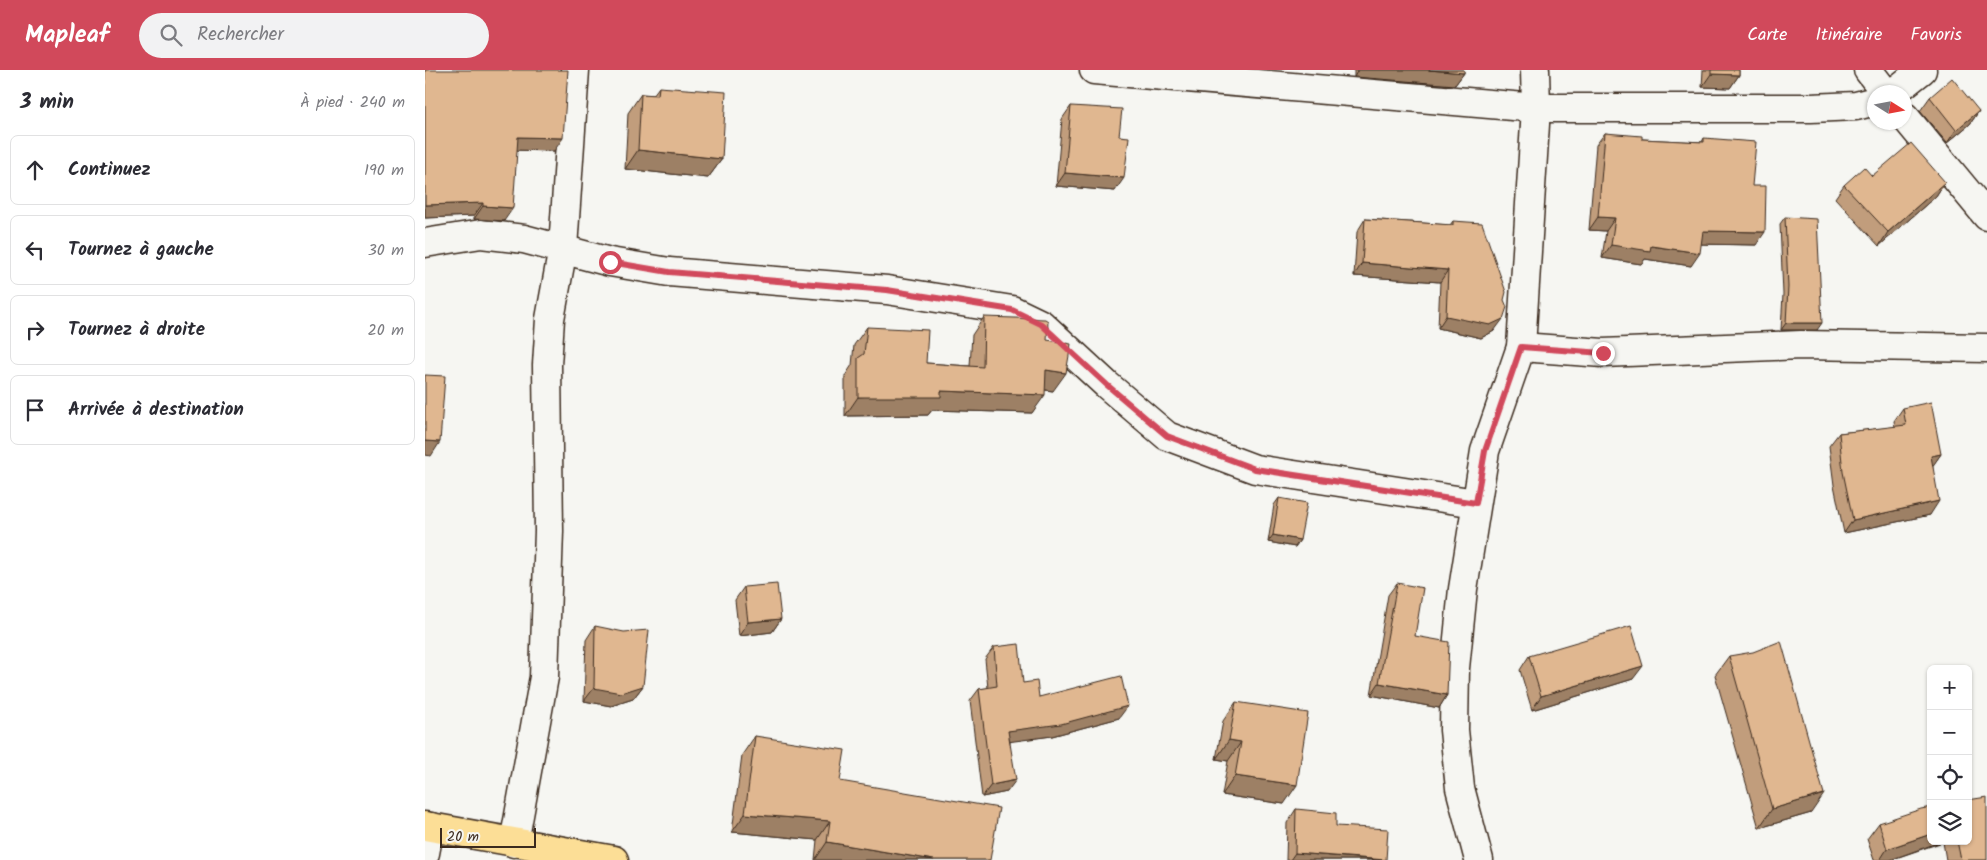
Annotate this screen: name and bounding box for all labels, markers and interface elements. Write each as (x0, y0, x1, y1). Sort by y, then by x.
search box (139, 13, 489, 58)
text: Mapleaf (25, 16, 109, 55)
text: Rechercher (197, 20, 284, 50)
icon: search (157, 21, 185, 49)
text: Carte (1747, 21, 1787, 50)
text: Itinéraire (1815, 21, 1882, 50)
text: Favoris (1910, 21, 1962, 50)
north arrow (1867, 85, 1912, 130)
text: 3 min (20, 86, 74, 119)
text: À pied · 240 m (300, 90, 405, 115)
text: Continuez (68, 155, 151, 185)
icon: ahead (21, 156, 49, 184)
text: 190 m (364, 158, 404, 183)
text: Tournez à gauche (68, 235, 214, 265)
icon: left (21, 236, 49, 264)
text: 30 m (368, 238, 404, 263)
route start (599, 251, 622, 274)
text: Tournez à droite (68, 315, 205, 345)
icon: right (21, 316, 49, 344)
text: 20 m (368, 318, 404, 343)
route end (1592, 342, 1615, 365)
text: Arrivée à destination (68, 395, 244, 425)
icon: arrive (21, 396, 49, 424)
map controls (1927, 665, 1972, 845)
button: + (1927, 665, 1972, 710)
button: − (1927, 710, 1972, 755)
button: locate (1927, 755, 1972, 800)
button: layers (1927, 800, 1972, 845)
scale bar (440, 825, 536, 848)
text: 20 m (447, 826, 479, 848)

